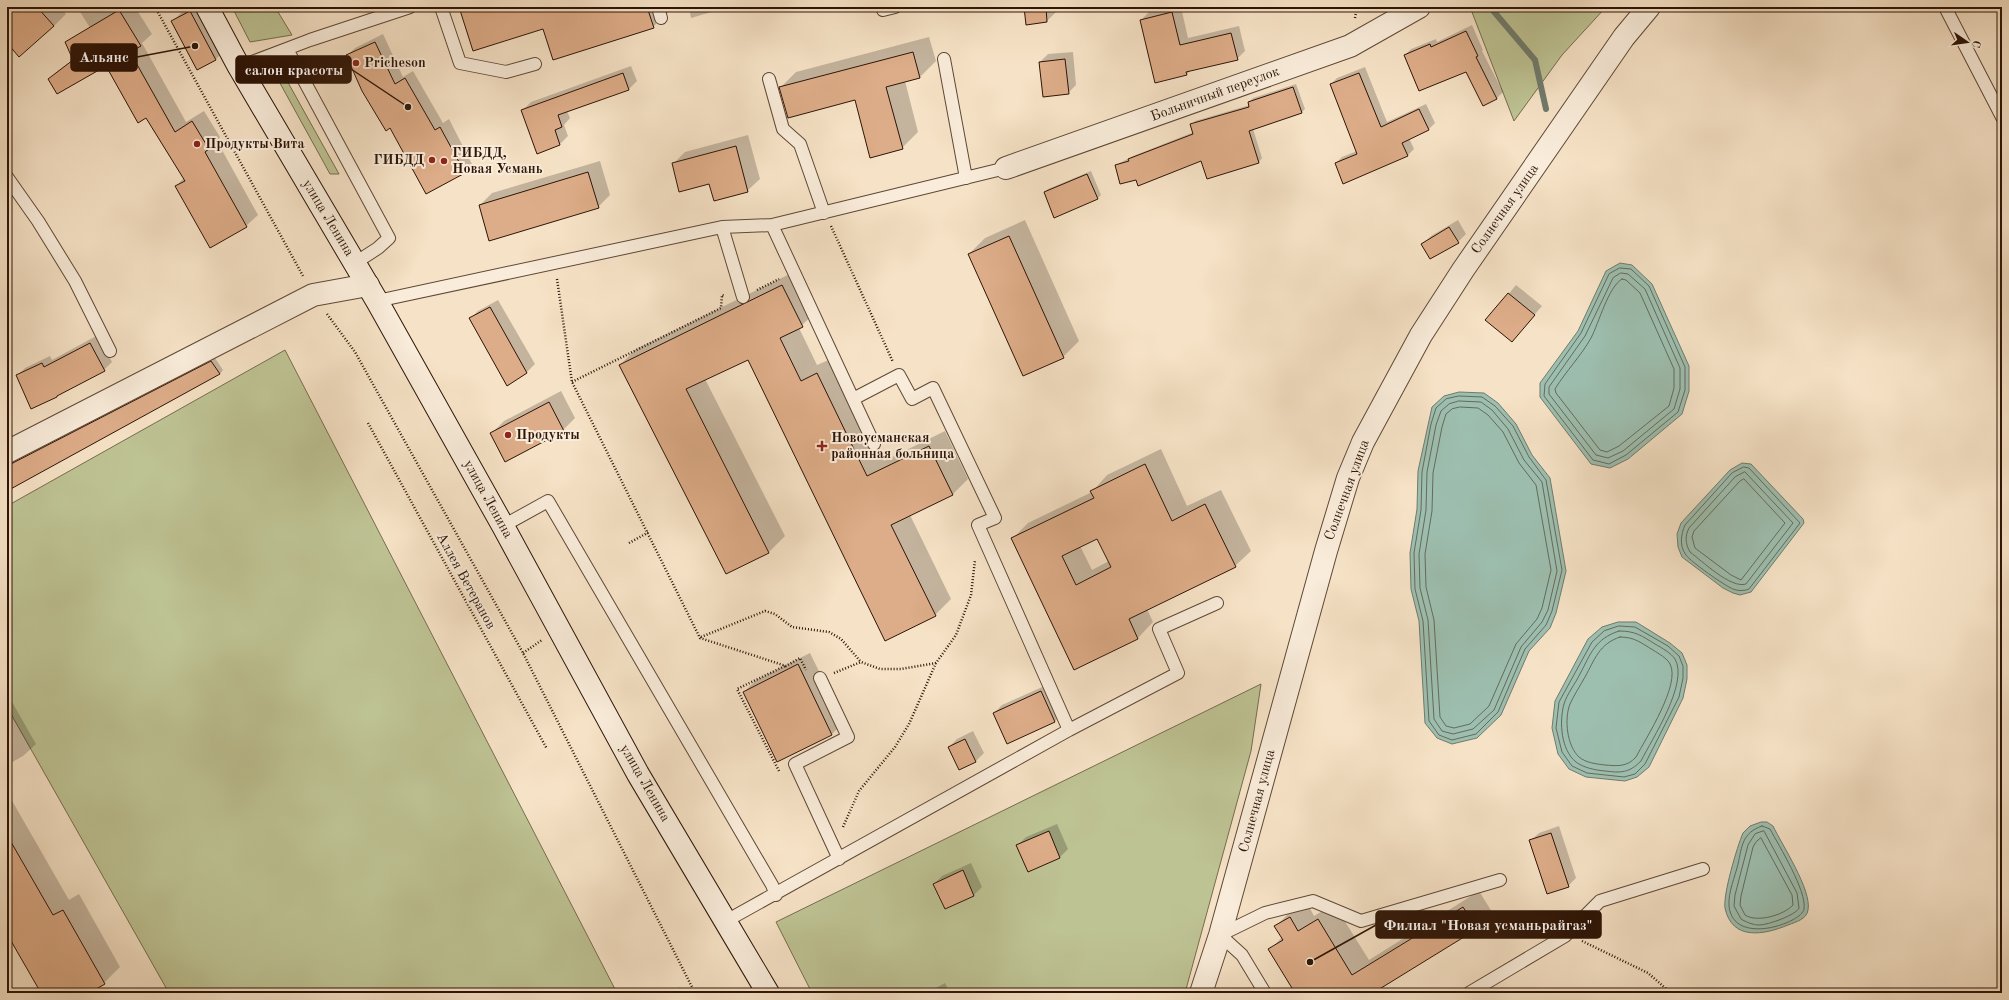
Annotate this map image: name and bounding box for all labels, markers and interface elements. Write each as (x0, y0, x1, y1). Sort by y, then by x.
north arrow (1947, 22, 1987, 62)
text: С (1969, 39, 1981, 49)
callout: Альянс (71, 44, 137, 71)
text: Альянс (79, 51, 129, 66)
callout: салон красоты (236, 56, 351, 83)
place label: Pricheson (364, 56, 426, 70)
marker: Pricheson (351, 58, 361, 68)
text: салон красоты (245, 64, 343, 79)
street label: Больничный переулок (1149, 64, 1281, 124)
place label: Продукты Вита (205, 137, 305, 151)
marker: Продукты Вита (192, 139, 202, 149)
place label: ГИБДД, Новая Усмань (452, 146, 543, 176)
place label: ГИБДД (373, 153, 424, 167)
marker: ГИБДД (427, 155, 437, 165)
marker: ГИБДД, Новая Усмань (439, 156, 449, 166)
street label: Солнечная улица (1469, 161, 1541, 256)
street label: улица Ленина (300, 177, 356, 259)
place label: Продукты (516, 428, 580, 442)
marker: Продукты (503, 430, 513, 440)
place label: Новоусманская районная больница (831, 431, 954, 461)
street label: Солнечная улица (1322, 438, 1372, 542)
marker: Новоусманская районная больница (816, 440, 828, 452)
street label: улица Ленина (461, 458, 515, 540)
street label: Аллея Ветеранов (434, 531, 498, 631)
street label: улица Ленина (617, 742, 673, 824)
street label: Солнечная улица (1237, 748, 1278, 854)
callout: Филиал "Новая усманьрайгаз" (1376, 911, 1601, 938)
text: Филиал "Новая усманьрайгаз" (1384, 919, 1592, 934)

